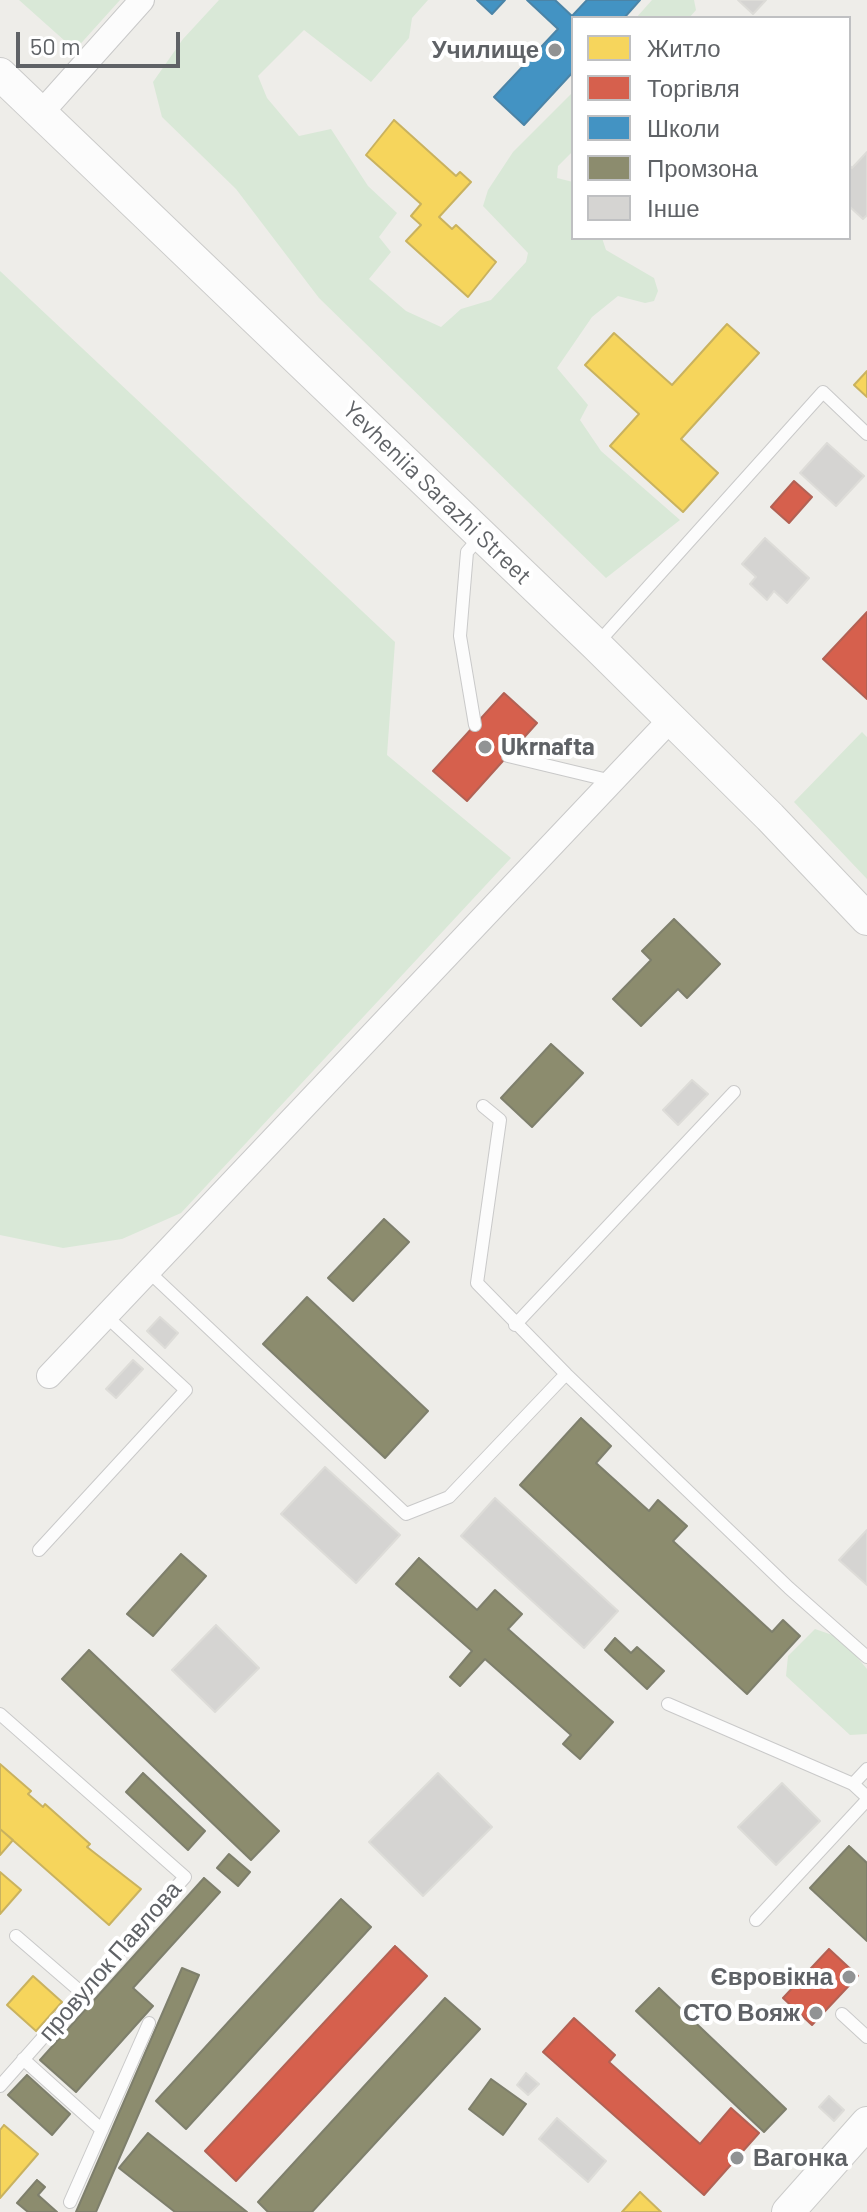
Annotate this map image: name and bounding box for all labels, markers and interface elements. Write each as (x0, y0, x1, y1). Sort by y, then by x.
scale bar (20, 16, 184, 66)
legend (571, 16, 851, 240)
text: 50 m (30, 31, 81, 60)
text: Житло (647, 33, 721, 62)
place label: Училище (432, 36, 539, 64)
marker: Училище (546, 41, 564, 59)
text: Торгівля (647, 73, 740, 102)
text: Школи (647, 113, 720, 142)
text: Промзона (647, 153, 758, 182)
text: Інше (647, 193, 700, 222)
street label: Yevheniia Sarazhi Street (337, 395, 537, 591)
place label: Ukrnafta (501, 733, 595, 761)
marker: Ukrnafta (476, 738, 494, 756)
street label: провулок Павлова (33, 1875, 187, 2047)
place label: Євровікна (711, 1963, 833, 1991)
marker: Євровікна (840, 1968, 858, 1986)
place label: СТО Вояж (683, 1999, 800, 2027)
marker: СТО Вояж (807, 2004, 825, 2022)
place label: Вагонка (753, 2144, 848, 2172)
marker: Вагонка (728, 2149, 746, 2167)

